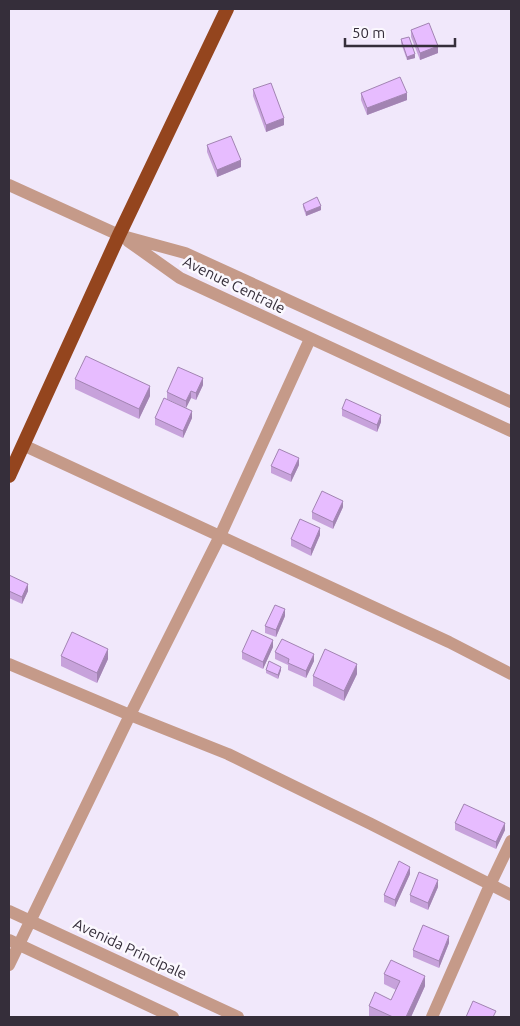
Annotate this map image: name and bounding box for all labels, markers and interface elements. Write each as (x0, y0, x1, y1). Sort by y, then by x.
scale bar (345, 15, 455, 47)
text: 50 m (352, 24, 385, 41)
street label: Avenue Centrale (180, 252, 288, 317)
street label: Avenida Principale (71, 915, 190, 982)

